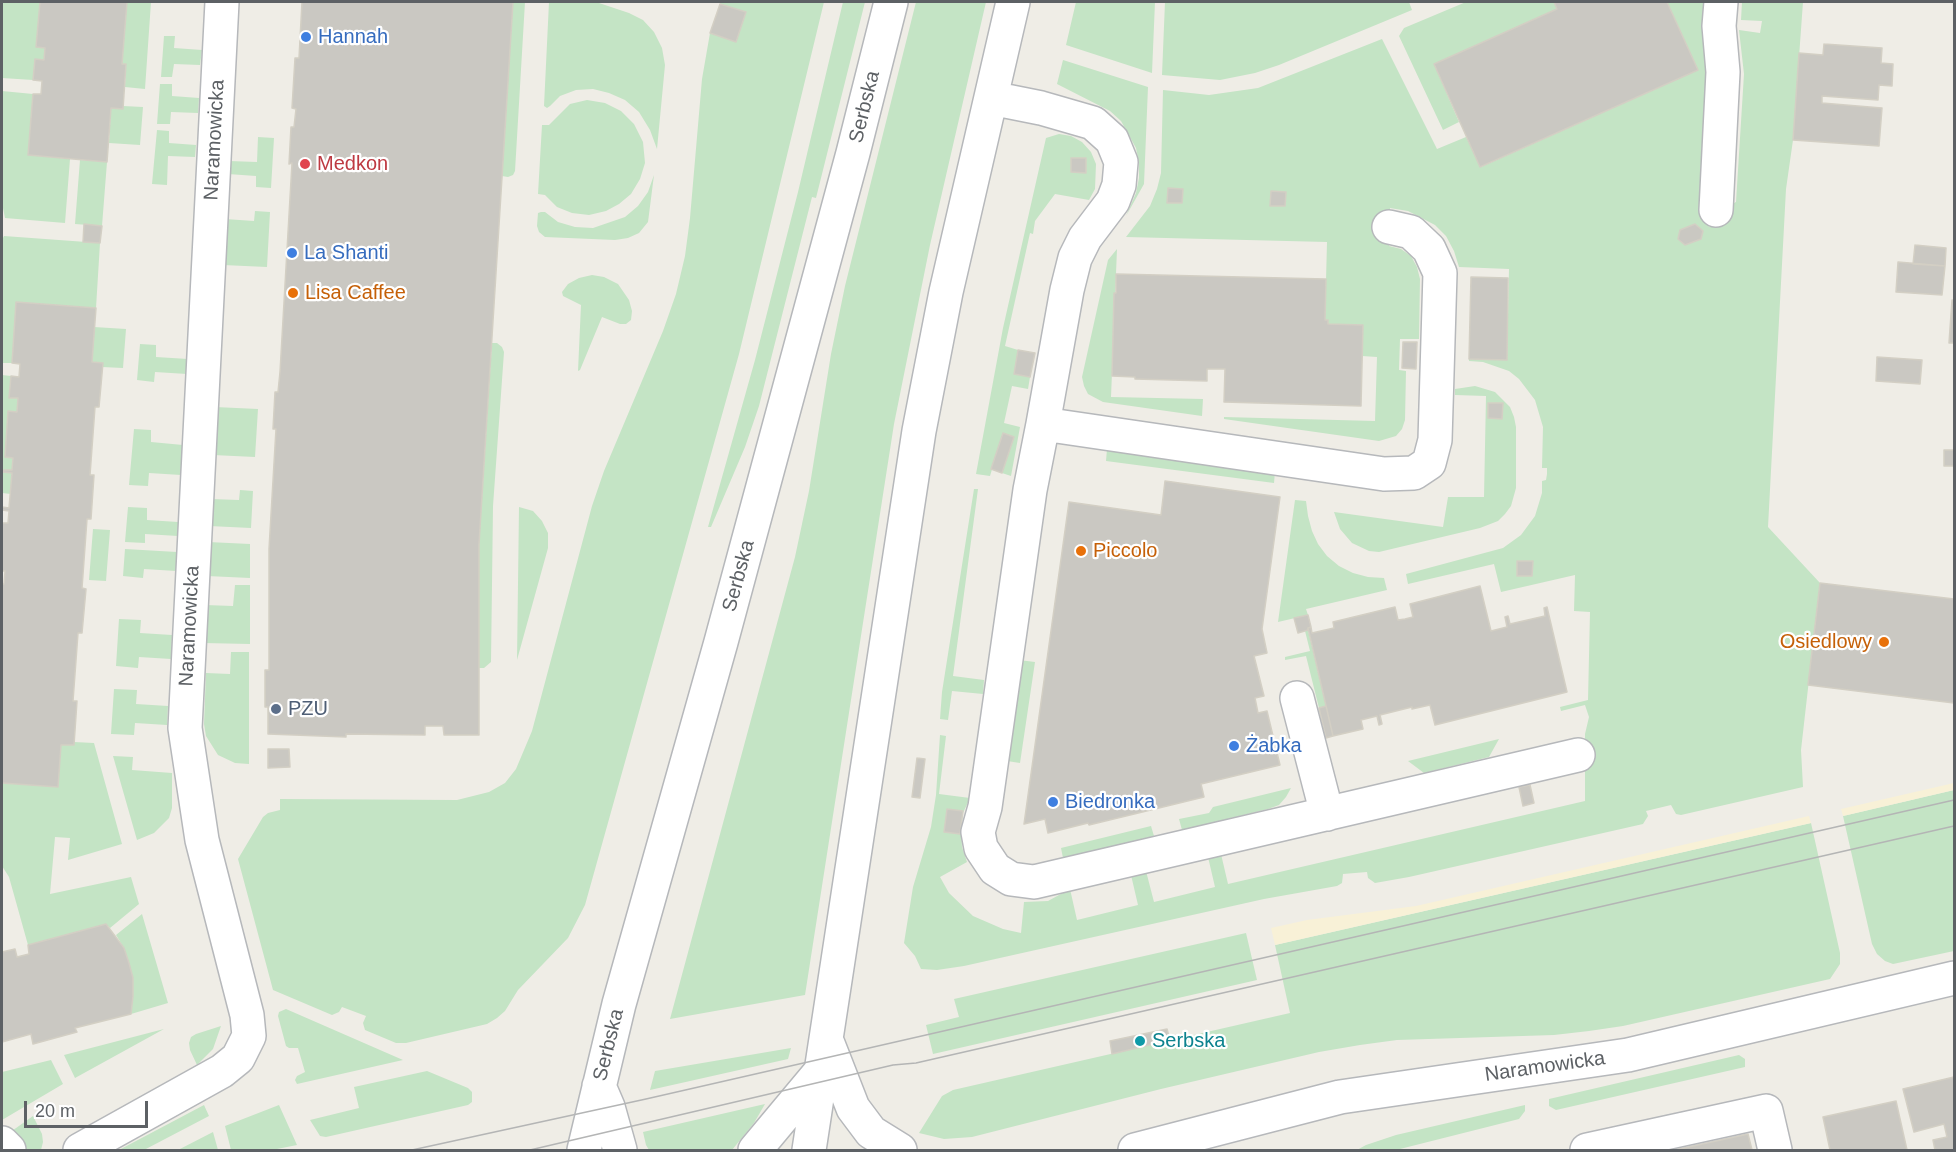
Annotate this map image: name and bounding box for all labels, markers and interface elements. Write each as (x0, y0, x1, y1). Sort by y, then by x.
place label: Hannah (318, 25, 388, 49)
marker: Hannah (299, 30, 313, 44)
street label: Serbska (844, 69, 886, 145)
street label: Naramowicka (200, 79, 230, 201)
place label: Medkon (317, 152, 388, 176)
marker: Medkon (298, 157, 312, 171)
place label: La Shanti (304, 241, 389, 265)
marker: La Shanti (285, 246, 299, 260)
place label: Lisa Caffee (305, 281, 406, 305)
marker: Lisa Caffee (286, 286, 300, 300)
street label: Serbska (718, 537, 760, 615)
place label: Piccolo (1093, 539, 1157, 563)
marker: Piccolo (1074, 544, 1088, 558)
street label: Naramowicka (175, 565, 205, 687)
place label: Osiedlowy (1780, 630, 1872, 654)
marker: Osiedlowy (1877, 635, 1891, 649)
place label: PZU (288, 697, 328, 721)
marker: PZU (269, 702, 283, 716)
place label: Żabka (1246, 734, 1302, 758)
marker: Żabka (1227, 739, 1241, 753)
place label: Biedronka (1065, 790, 1155, 814)
marker: Biedronka (1046, 795, 1060, 809)
street label: Serbska (588, 1007, 630, 1083)
place label: Serbska (1152, 1029, 1225, 1053)
marker: Serbska (1133, 1034, 1147, 1048)
street label: Naramowicka (1483, 1047, 1607, 1087)
scale bar (27, 1089, 152, 1127)
text: 20 m (35, 1101, 75, 1121)

